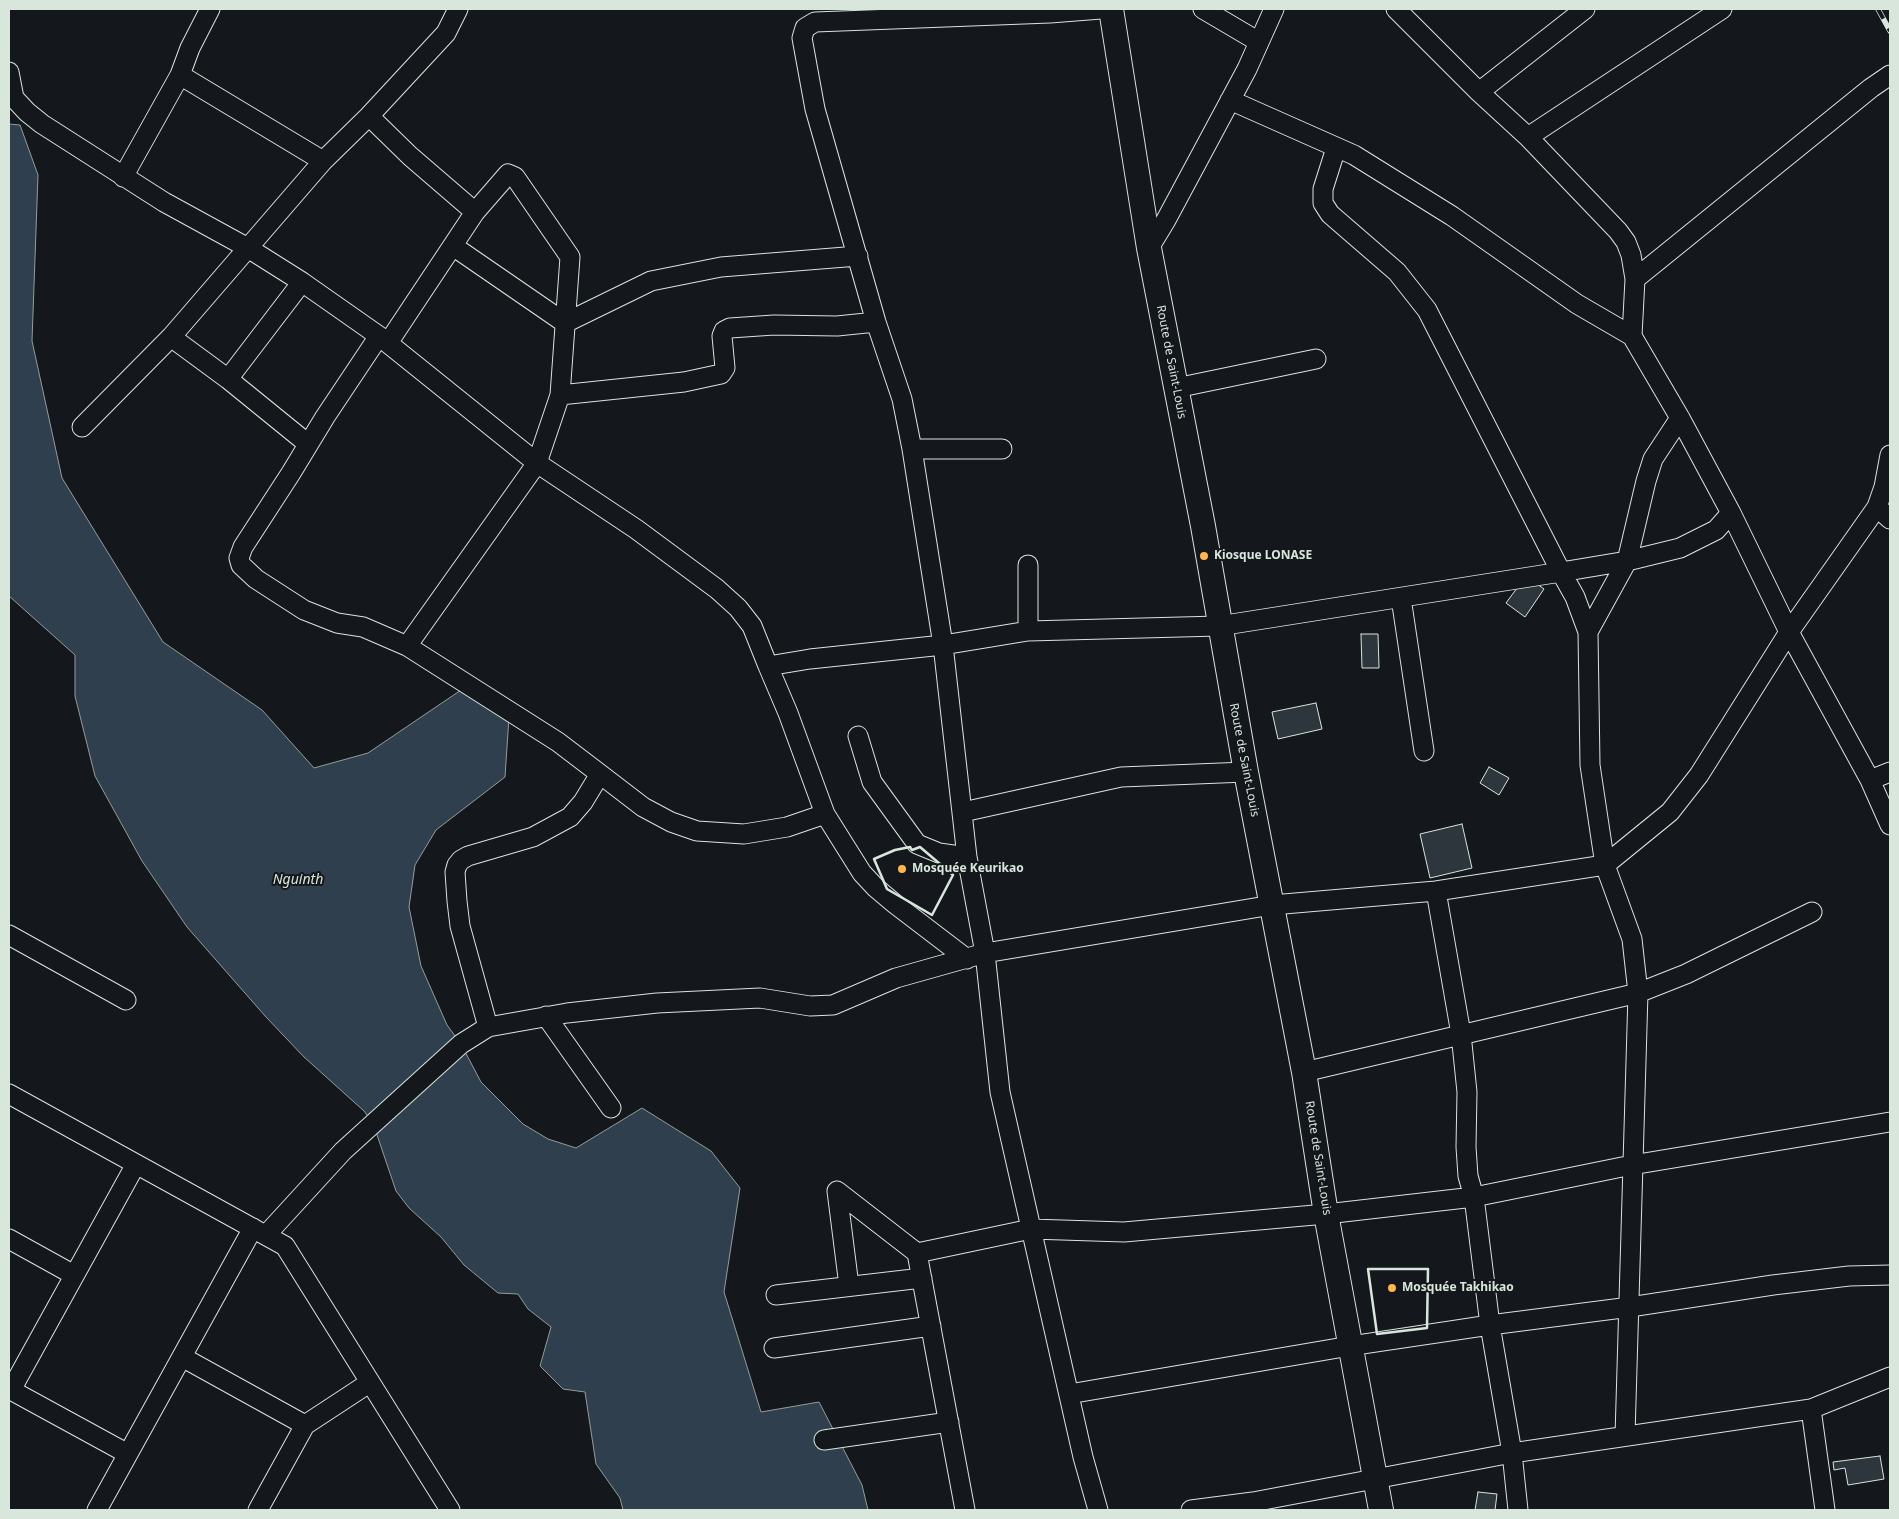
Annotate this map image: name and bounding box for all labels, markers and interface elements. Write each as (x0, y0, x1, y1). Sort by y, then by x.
street label: Route de Saint-Louis (1153, 304, 1189, 420)
place label: Kiosque LONASE (1214, 549, 1312, 563)
marker: Kiosque LONASE (1198, 550, 1210, 562)
street label: Route de Saint-Louis (1226, 702, 1262, 818)
place label: Mosquée Keurikao (912, 862, 1024, 876)
marker: Mosquée Keurikao (896, 863, 908, 875)
water label: Nguinth (273, 872, 323, 888)
street label: Route de Saint-Louis (1302, 1100, 1334, 1216)
place label: Mosquée Takhikao (1402, 1281, 1514, 1295)
marker: Mosquée Takhikao (1386, 1282, 1398, 1294)

